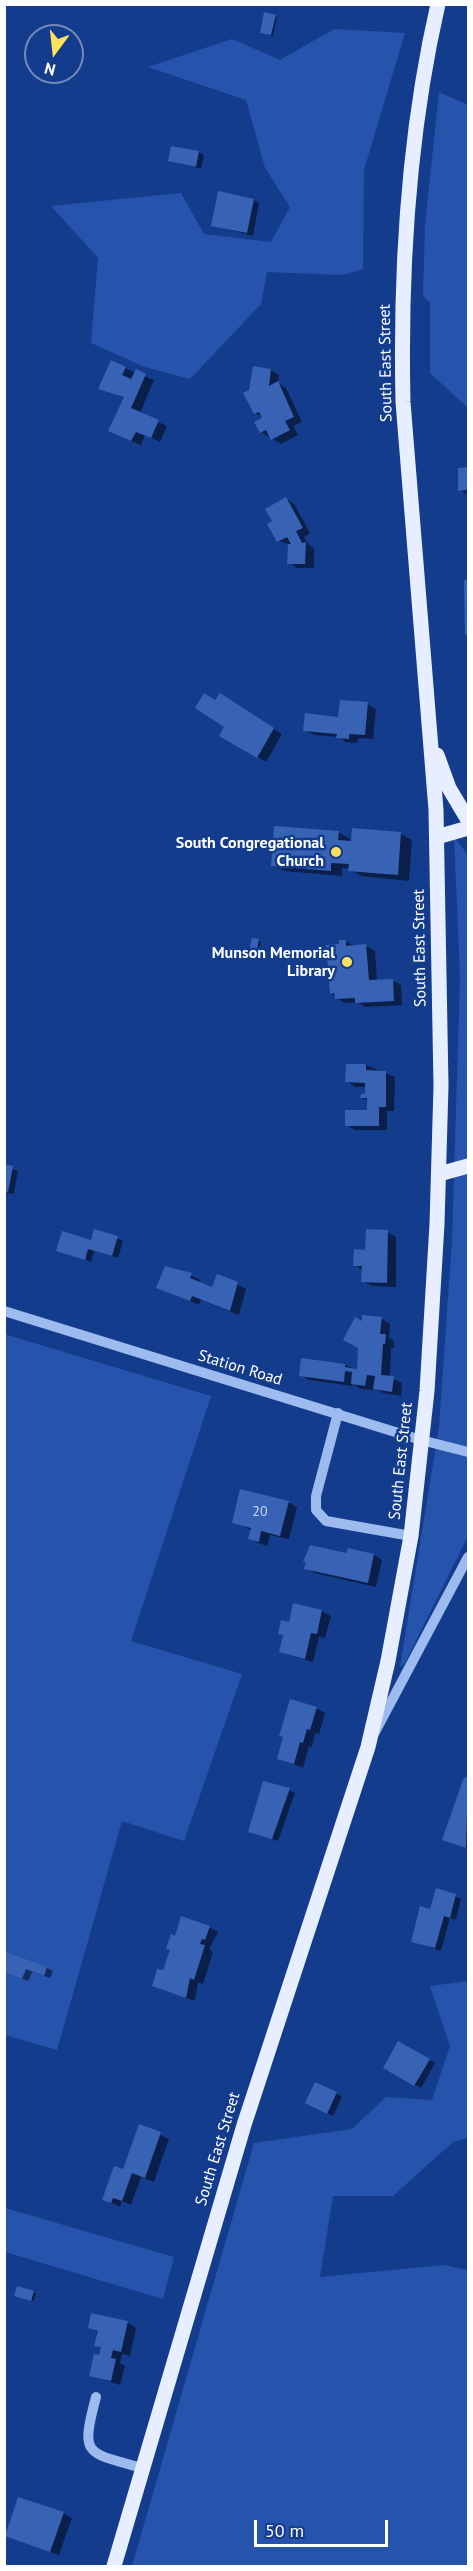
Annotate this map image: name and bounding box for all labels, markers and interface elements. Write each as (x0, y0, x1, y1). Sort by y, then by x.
north arrow (24, 24, 84, 84)
text: N (42, 58, 58, 80)
street label: South East Street (375, 304, 397, 422)
place label: South Congregational Church (176, 833, 324, 871)
marker: South Congregational Church (329, 845, 343, 859)
street label: South East Street (409, 889, 431, 1007)
place label: Munson Memorial Library (212, 943, 335, 981)
marker: Munson Memorial Library (340, 955, 354, 969)
street label: Station Road (196, 1346, 284, 1390)
street label: South East Street (385, 1401, 417, 1521)
house number: 20 (252, 1504, 268, 1520)
street label: South East Street (192, 2090, 244, 2208)
scale bar (257, 2508, 390, 2546)
text: 50 m (265, 2519, 304, 2542)

